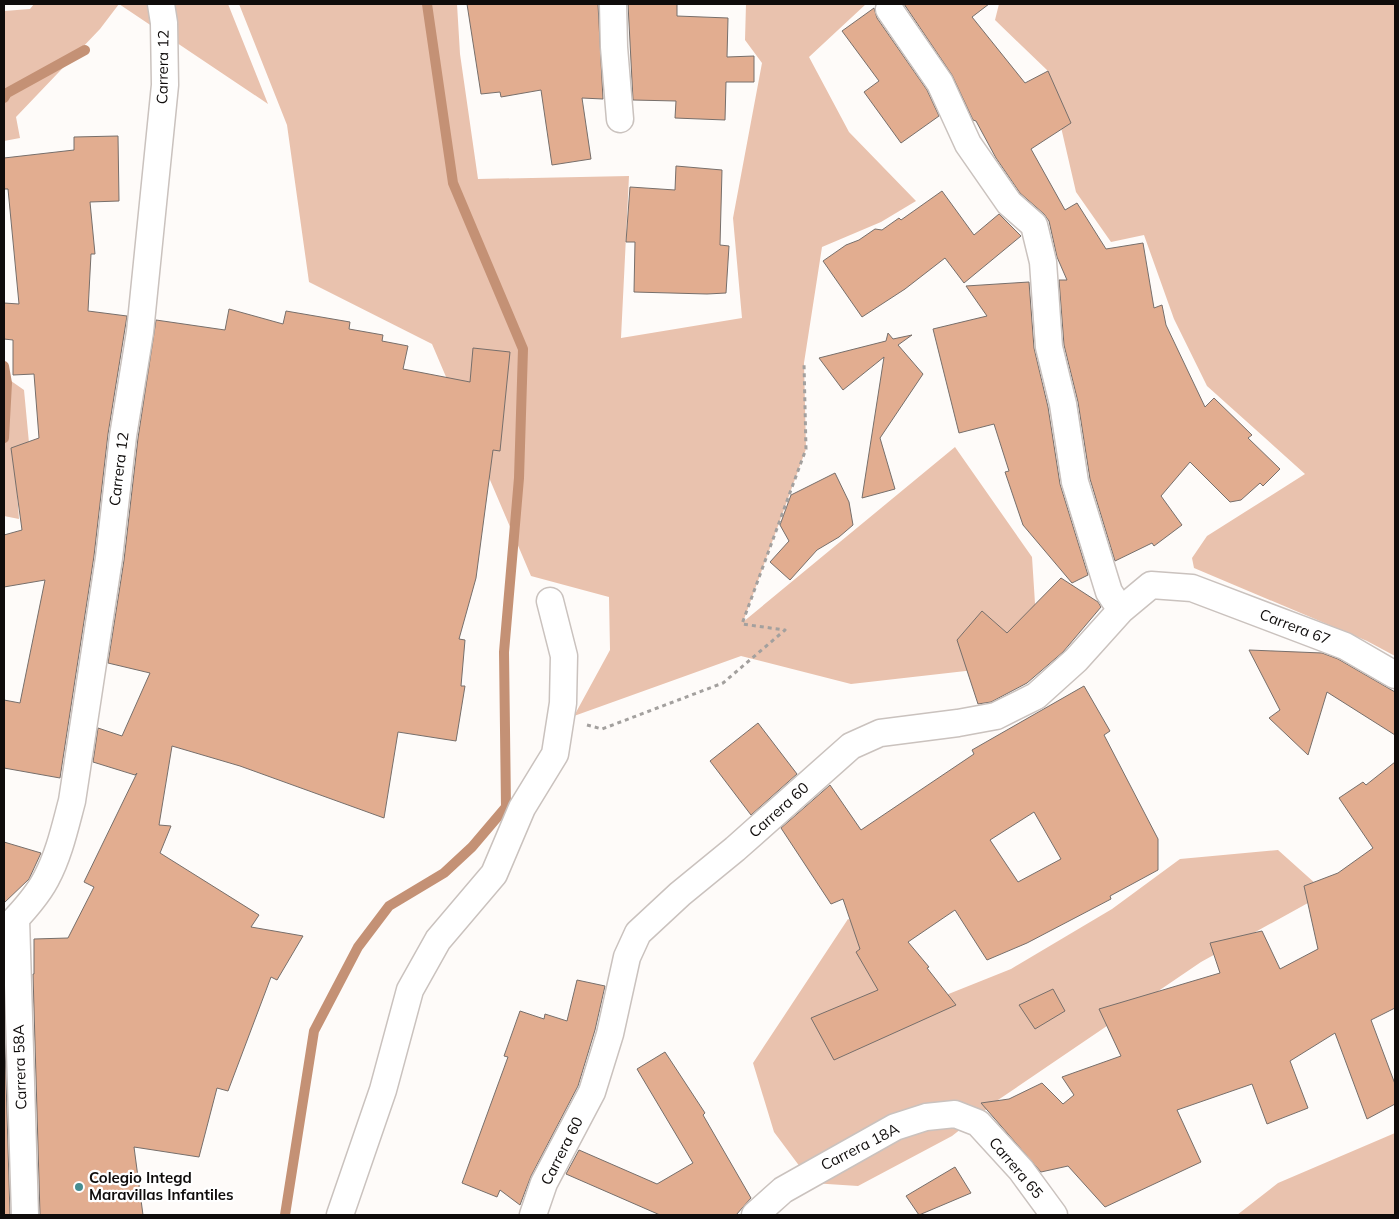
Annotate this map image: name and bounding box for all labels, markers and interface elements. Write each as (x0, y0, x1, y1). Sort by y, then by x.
street label: Carrera 12 (152, 30, 173, 104)
street label: Carrera 12 (105, 431, 132, 507)
street label: Carrera 67 (1257, 604, 1333, 649)
street label: Carrera 60 (745, 778, 813, 842)
street label: Carrera 58A (9, 1024, 30, 1110)
street label: Carrera 60 (536, 1113, 587, 1188)
street label: Carrera 18A (817, 1119, 902, 1174)
street label: Carrera 65 (985, 1133, 1048, 1202)
place label: Colegio Integd Maravillas Infantiles (89, 1168, 234, 1204)
marker: Colegio Integd Maravillas Infantiles (73, 1181, 85, 1193)

